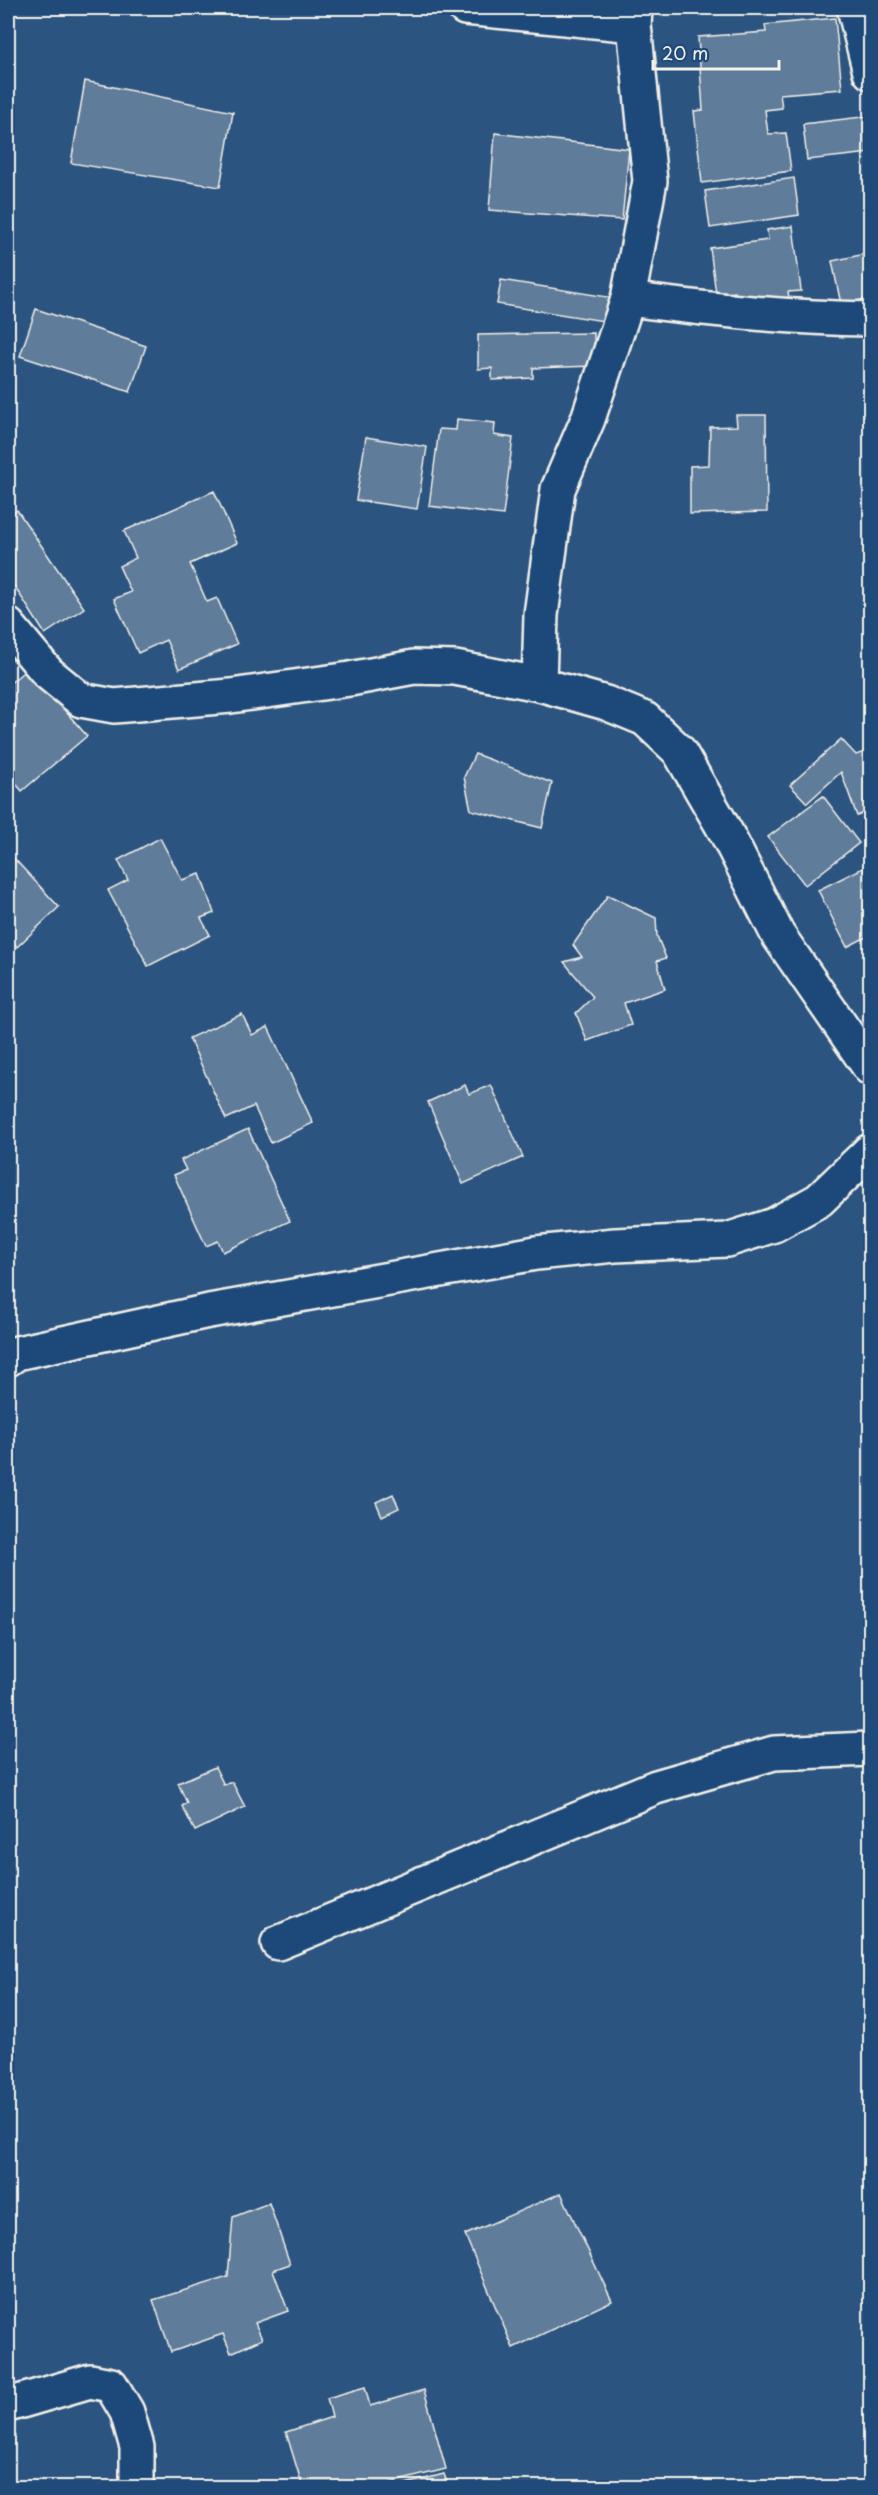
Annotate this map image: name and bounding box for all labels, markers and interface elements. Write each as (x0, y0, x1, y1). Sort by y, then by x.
scale bar (653, 33, 779, 71)
text: 20 m (662, 39, 708, 66)

